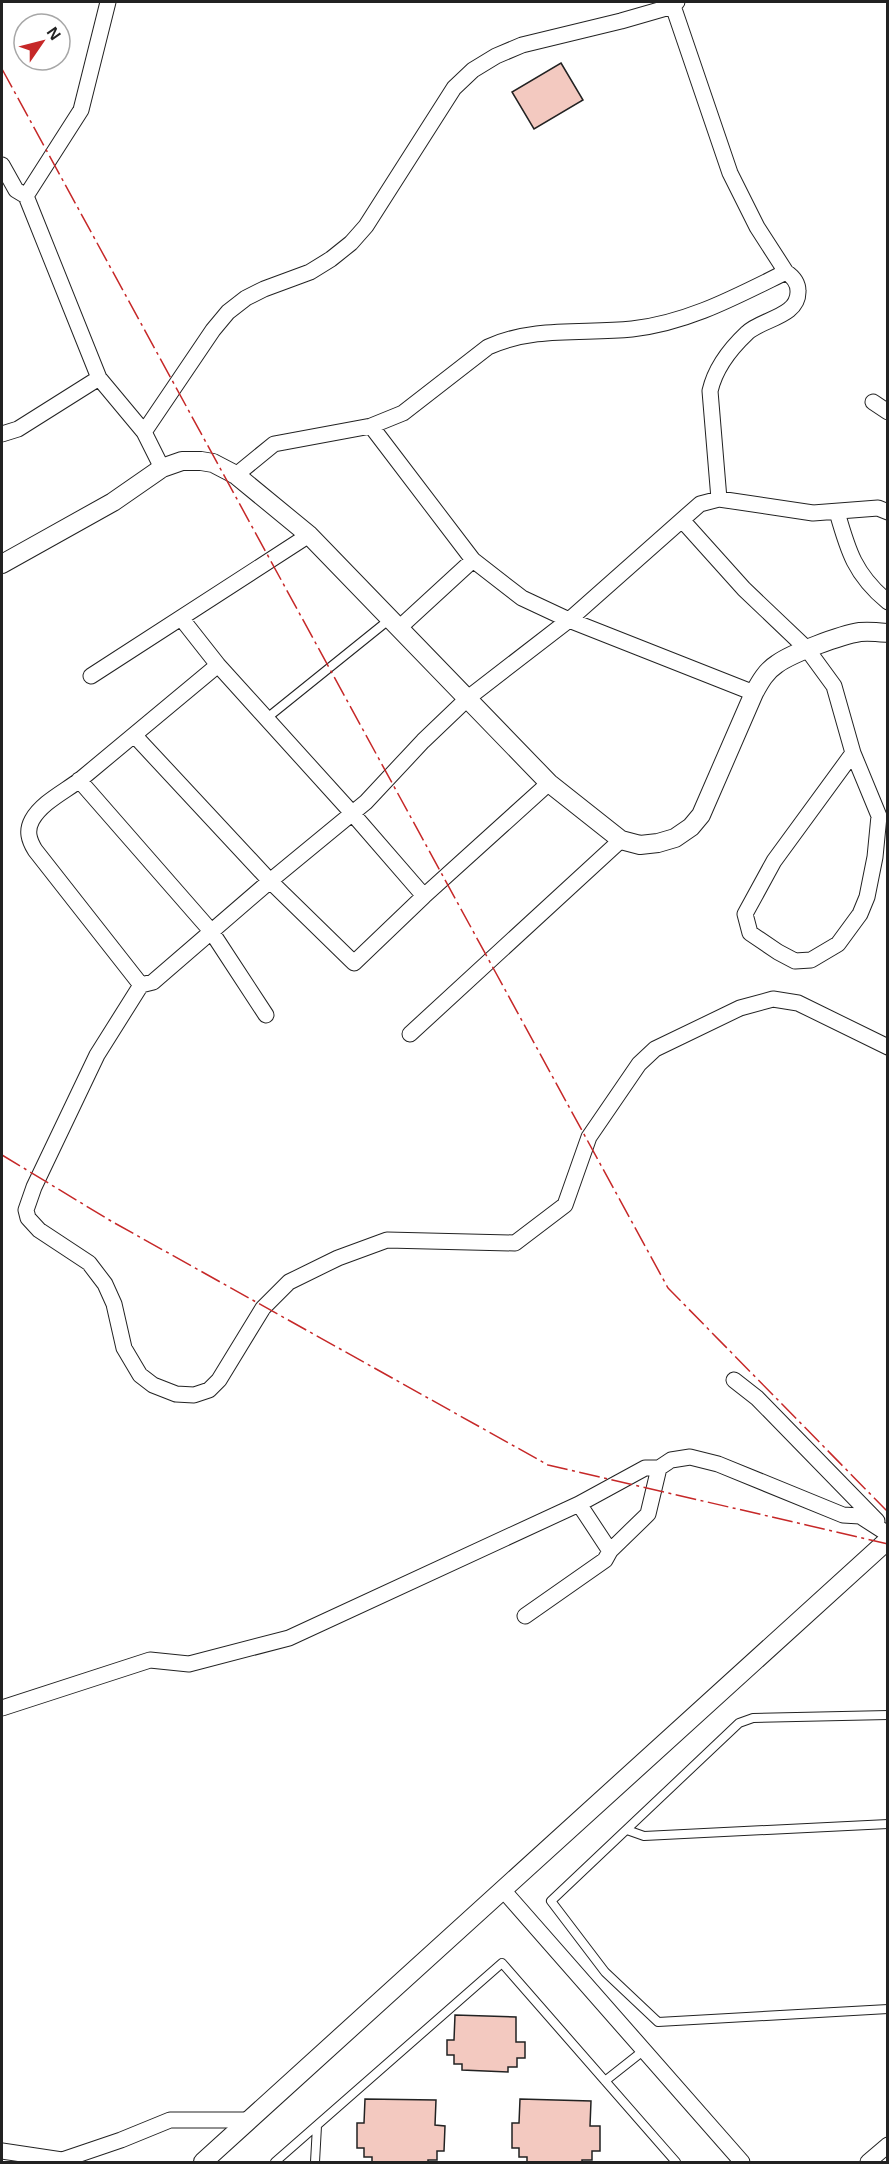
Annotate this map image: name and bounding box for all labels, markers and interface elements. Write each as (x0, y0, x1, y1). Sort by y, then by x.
north arrow (12, 12, 72, 72)
text: N (44, 24, 64, 43)

